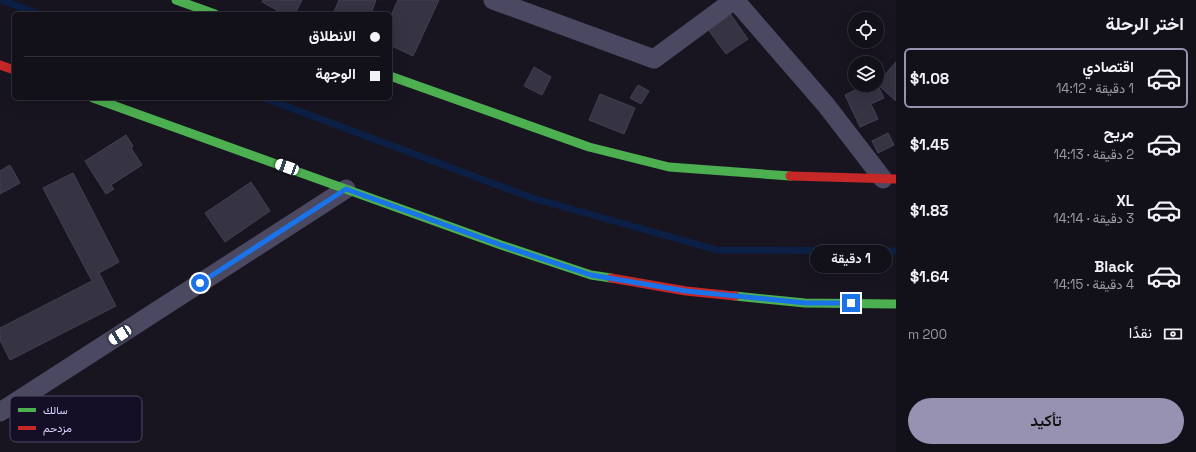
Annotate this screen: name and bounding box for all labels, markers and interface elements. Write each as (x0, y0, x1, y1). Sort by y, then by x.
map controls (848, 12, 884, 92)
button: locate (848, 12, 884, 48)
text: اختر الرحلة (1106, 12, 1184, 35)
text: الانطلاق (309, 26, 356, 45)
button: layers (848, 56, 884, 92)
text: اقتصادي (1082, 57, 1134, 76)
icon: car (1146, 60, 1182, 96)
text: الوجهة (315, 64, 356, 83)
text: $1.08 (910, 69, 949, 88)
text: 1 دقيقة · 14:12 (1056, 80, 1134, 97)
text: مريح (1104, 123, 1134, 142)
icon: car (1146, 126, 1182, 162)
text: $1.45 (910, 135, 949, 154)
text: 2 دقيقة · 14:13 (1053, 146, 1134, 163)
car (274, 157, 300, 177)
text: XL (1116, 191, 1134, 210)
icon: car (1146, 192, 1182, 228)
text: $1.83 (910, 201, 948, 220)
text: 3 دقيقة · 14:14 (1053, 210, 1134, 227)
callout: 1 دقيقة (810, 245, 892, 273)
text: 1 دقيقة (831, 250, 871, 267)
text: Black (1094, 257, 1134, 276)
icon: car (1146, 258, 1182, 294)
text: $1.64 (910, 267, 949, 286)
route start (191, 274, 209, 292)
text: 4 دقيقة · 14:15 (1053, 276, 1134, 293)
route end (842, 294, 860, 312)
car (107, 323, 133, 347)
text: نقدًا (1129, 323, 1152, 342)
icon: cash (1162, 323, 1184, 345)
text: 200 m (908, 326, 947, 343)
legend (10, 396, 142, 442)
button: تأكيد (908, 398, 1184, 444)
text: سالك (43, 403, 68, 417)
text: مزدحم (43, 421, 72, 436)

